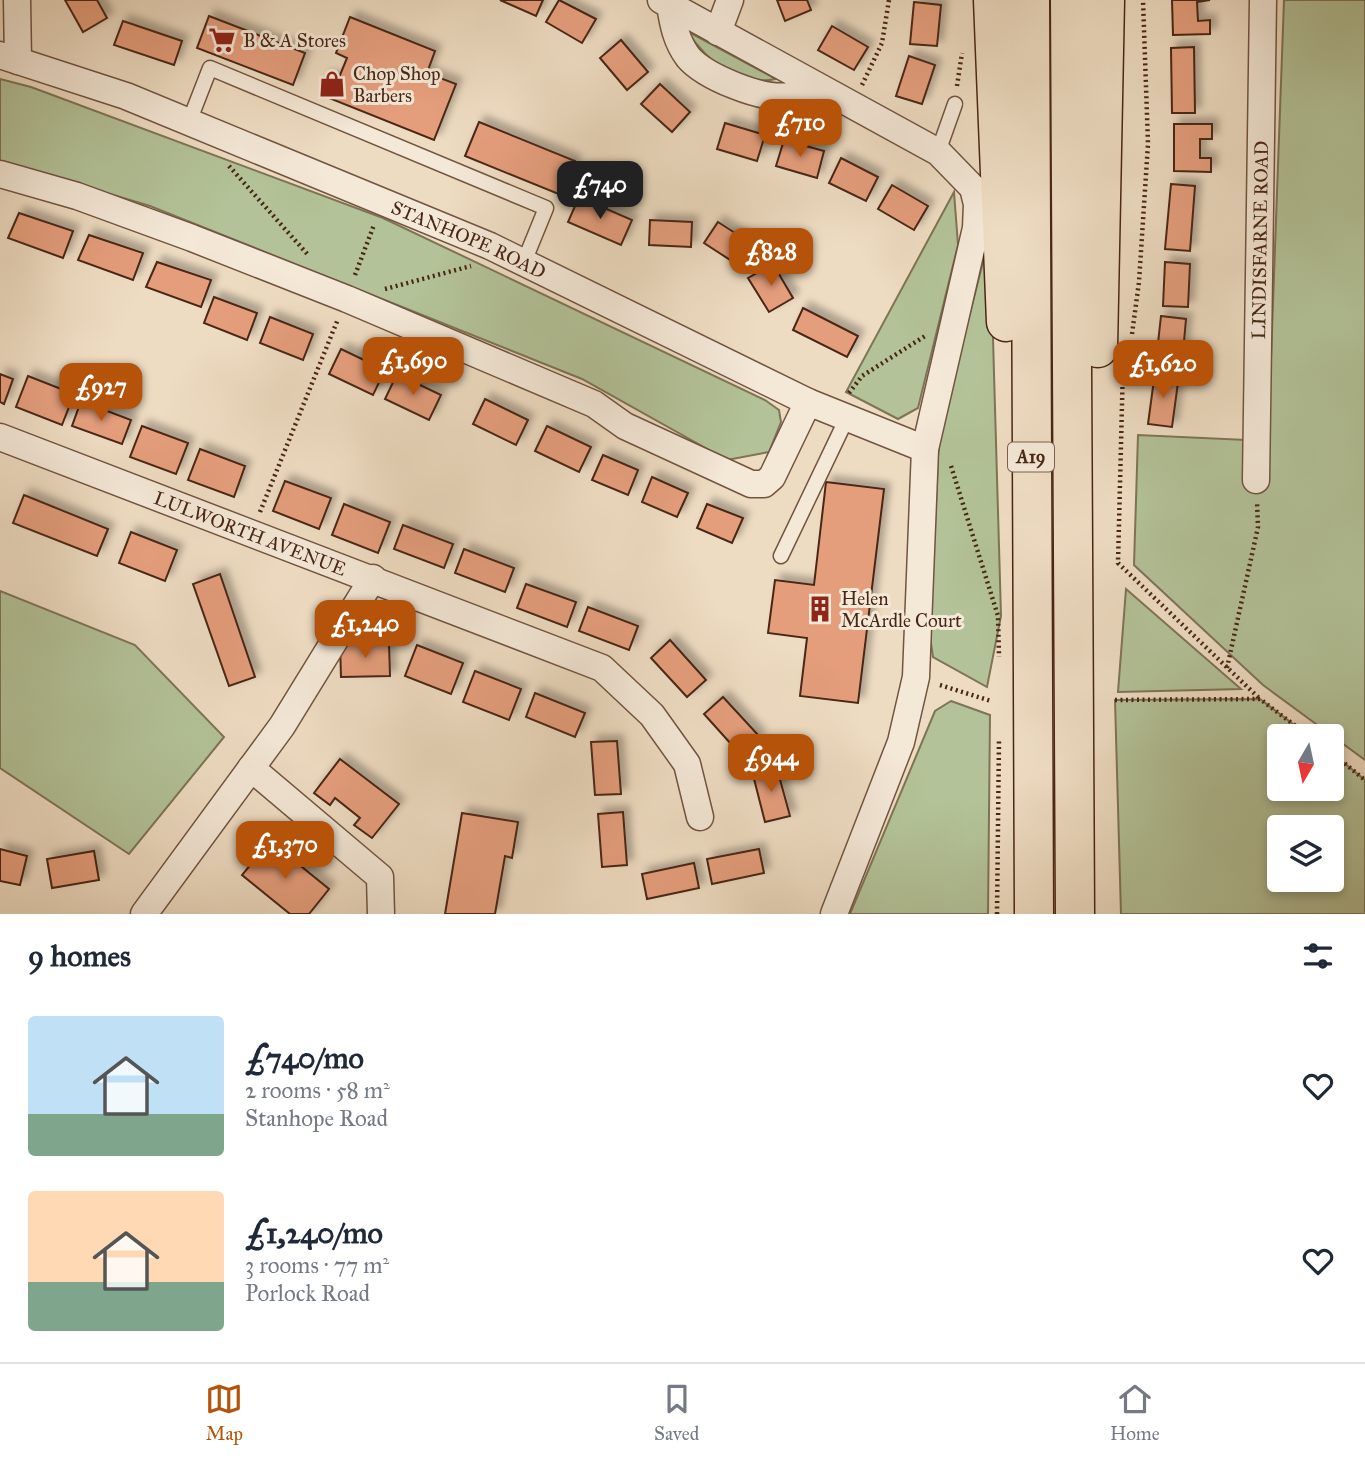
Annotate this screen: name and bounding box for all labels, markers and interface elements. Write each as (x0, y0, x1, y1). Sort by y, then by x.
supermarket icon: B & A Stores (207, 25, 237, 55)
place label: B & A Stores (243, 29, 346, 52)
place label: Chop Shop Barbers (353, 62, 440, 107)
shop icon: Chop Shop Barbers (317, 69, 347, 99)
pin: £710 (759, 100, 841, 159)
text: £710 (775, 108, 825, 136)
street label: LINDISFARNE ROAD (1247, 141, 1272, 340)
pin: £740 (559, 162, 641, 221)
text: £740 (573, 170, 627, 198)
street label: STANHOPE ROAD (388, 195, 550, 283)
pin: £828 (730, 229, 812, 288)
text: £828 (745, 237, 797, 265)
pin: £1,690 (356, 338, 470, 397)
pin: £1,620 (1106, 340, 1220, 400)
text: £1,690 (379, 346, 447, 374)
text: £1,620 (1129, 349, 1197, 377)
pin: £927 (60, 364, 142, 423)
text: £927 (75, 372, 127, 400)
road number: A19 (1008, 443, 1054, 472)
street label: LULWORTH AVENUE (151, 486, 350, 580)
place label: Helen McArdle Court (841, 587, 962, 632)
building icon: Helen McArdle Court (805, 594, 835, 624)
pin: £1,240 (308, 600, 422, 660)
text: £1,240 (331, 609, 399, 637)
north arrow (1267, 724, 1344, 802)
map controls (1267, 724, 1344, 892)
pin: £944 (730, 734, 812, 794)
text: £944 (744, 743, 798, 771)
button: layers (1267, 815, 1344, 892)
pin: £1,370 (228, 822, 342, 881)
text: £1,370 (252, 830, 318, 858)
icon: filters (1299, 937, 1337, 975)
text: 9 homes (28, 938, 131, 974)
text: £740/mo (245, 1040, 364, 1076)
icon: home (84, 1044, 168, 1128)
icon: heart (1299, 1067, 1337, 1105)
text: 2 rooms · 58 m² (245, 1076, 390, 1104)
text: Stanhope Road (245, 1104, 388, 1132)
text: £1,240/mo (245, 1215, 383, 1251)
icon: home (84, 1219, 168, 1303)
icon: heart (1299, 1242, 1337, 1280)
text: 3 rooms · 77 m² (245, 1251, 389, 1279)
text: Porlock Road (245, 1279, 370, 1307)
tab: Map (205, 1380, 243, 1445)
tab: Saved (654, 1380, 699, 1445)
tab: Home (1110, 1380, 1160, 1445)

